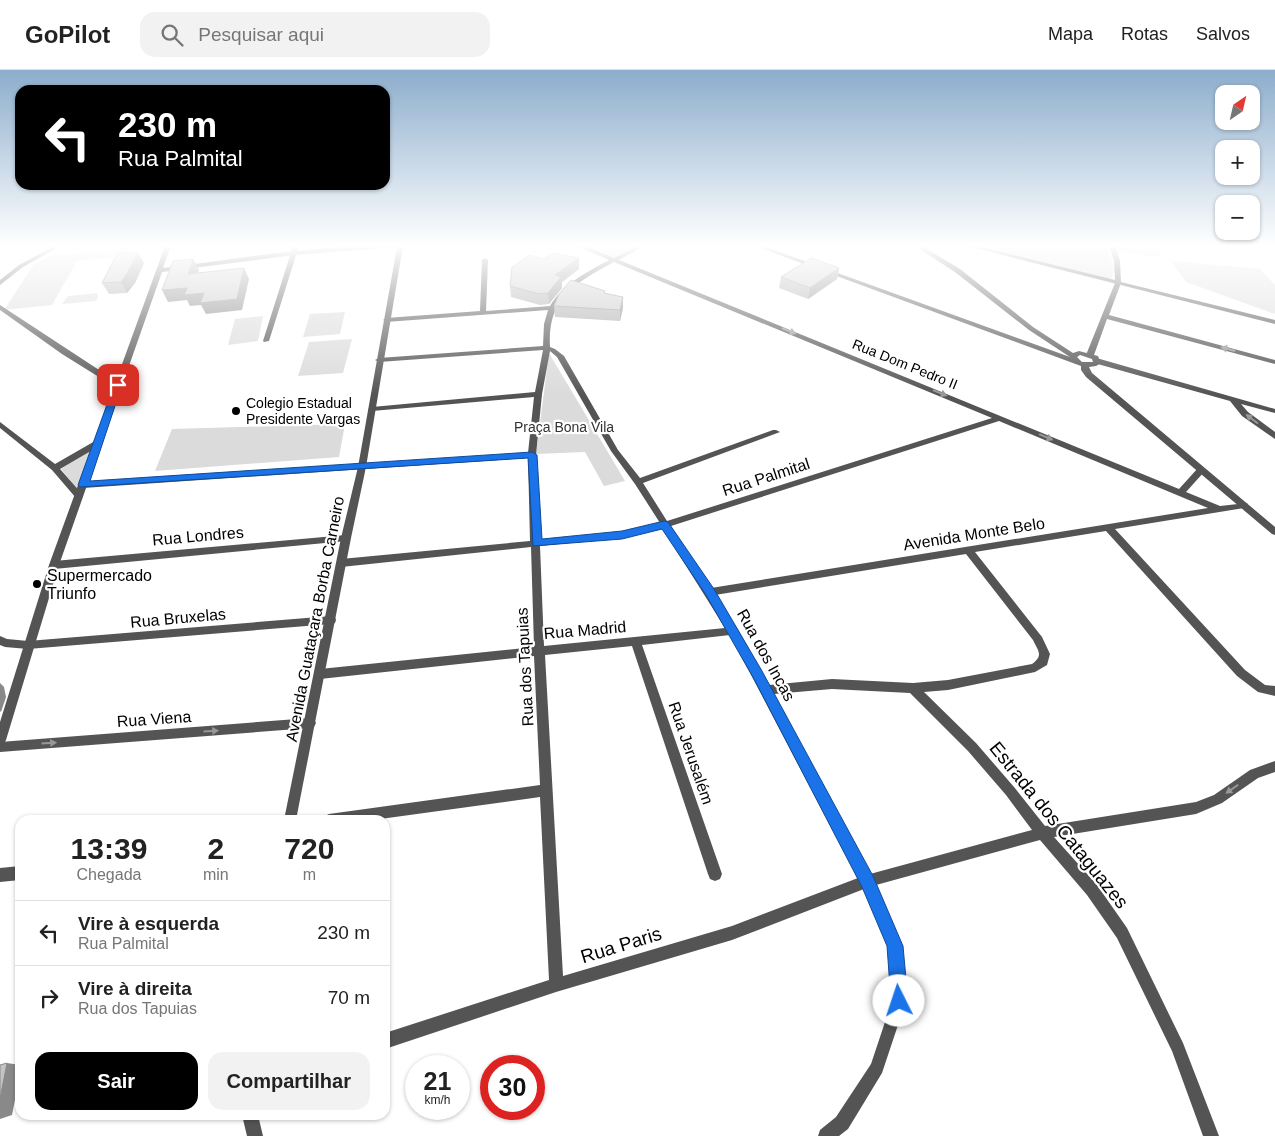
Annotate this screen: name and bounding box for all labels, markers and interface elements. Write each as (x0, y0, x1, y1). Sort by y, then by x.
search box (140, 12, 490, 57)
text: GoPilot (25, 21, 110, 48)
icon: search (158, 21, 186, 49)
text: Pesquisar aqui (198, 24, 324, 45)
text: Mapa (1048, 24, 1093, 44)
text: Rotas (1121, 24, 1168, 44)
text: Salvos (1196, 24, 1250, 44)
north arrow (1215, 85, 1260, 130)
map controls (1215, 85, 1260, 240)
icon: left (35, 105, 100, 170)
text: 230 m (118, 105, 217, 144)
button: + (1215, 140, 1260, 185)
text: Rua Palmital (118, 146, 243, 171)
button: − (1215, 195, 1260, 240)
one-way arrow (782, 328, 796, 336)
street label: Rua Dom Pedro II (850, 336, 960, 392)
one-way arrow (1220, 345, 1235, 353)
pin (97, 364, 139, 406)
icon: arrive (104, 371, 132, 399)
one-way arrow (932, 390, 947, 397)
place label: Colegio Estadual Presidente Vargas (246, 395, 360, 427)
marker: Colegio Estadual Presidente Vargas (230, 405, 242, 417)
one-way arrow (1246, 413, 1259, 424)
park label: Praça Bona Vila (514, 419, 614, 435)
one-way arrow (1038, 433, 1053, 441)
street label: Rua Palmital (720, 455, 812, 499)
street label: Avenida Guataçara Borba Carneiro (283, 495, 347, 743)
street label: Avenida Monte Belo (902, 514, 1046, 554)
street label: Rua Londres (152, 524, 244, 548)
place label: Supermercado Triunfo (47, 567, 152, 602)
marker: Supermercado Triunfo (31, 578, 43, 590)
street label: Rua Bruxelas (129, 605, 227, 631)
street label: Rua dos Incas (734, 606, 798, 704)
street label: Rua dos Tapuias (513, 607, 537, 727)
street label: Rua Madrid (543, 618, 627, 642)
street label: Rua Jerusalém (665, 699, 717, 807)
street label: Rua Viena (116, 708, 192, 730)
one-way arrow (203, 726, 219, 734)
street label: Estrada dos Cataguazes (985, 738, 1133, 912)
one-way arrow (41, 739, 57, 747)
one-way arrow (1226, 784, 1239, 794)
text: 13:39 (71, 832, 147, 865)
text: 2 (207, 832, 224, 865)
text: 720 (284, 832, 334, 865)
text: Chegada (76, 866, 141, 883)
text: min (203, 866, 229, 883)
text: m (303, 866, 316, 883)
text: Vire à esquerda (78, 913, 219, 934)
icon: left (35, 919, 63, 947)
text: 230 m (317, 922, 370, 943)
street label: Rua Paris (578, 923, 664, 967)
text: Rua Palmital (78, 935, 169, 952)
position arrow (872, 974, 924, 1026)
text: Vire à direita (78, 978, 192, 999)
icon: right (35, 984, 63, 1012)
text: 70 m (328, 987, 370, 1008)
text: Rua dos Tapuias (78, 1000, 197, 1017)
button: Sair (35, 1052, 198, 1110)
button: Compartilhar (208, 1052, 370, 1110)
speed limit sign: 30 (480, 1055, 545, 1120)
text: 21 (424, 1067, 451, 1095)
text: km/h (424, 1093, 451, 1107)

